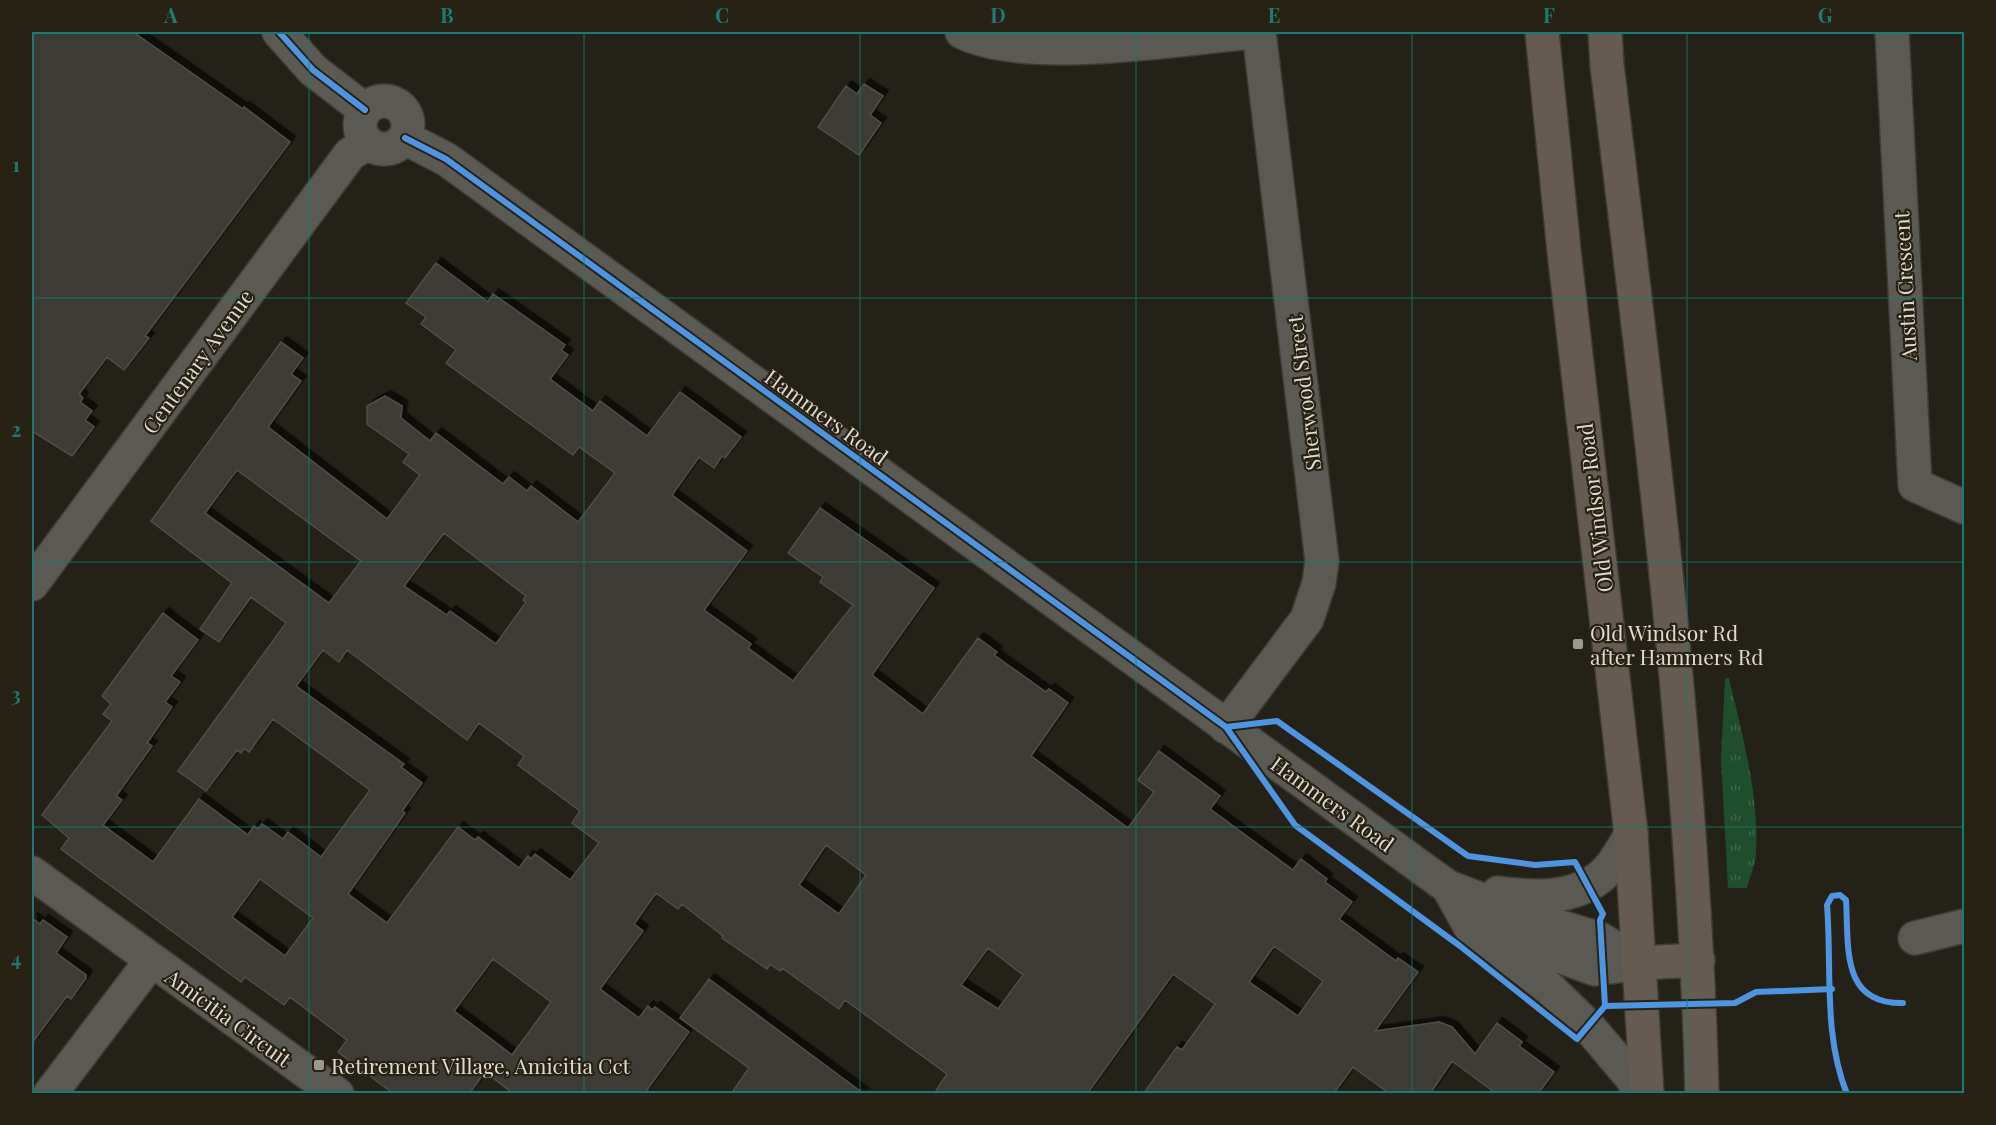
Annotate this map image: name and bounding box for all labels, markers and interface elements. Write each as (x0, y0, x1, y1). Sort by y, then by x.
text: A (163, 1, 178, 28)
text: B (440, 1, 454, 28)
text: C (715, 1, 729, 28)
text: D (990, 1, 1006, 28)
text: E (1268, 1, 1280, 28)
text: F (1543, 1, 1555, 28)
text: G (1818, 1, 1833, 28)
text: 1 (12, 150, 20, 177)
street label: Austin Crescent (1886, 210, 1922, 362)
street label: Centenary Avenue (135, 283, 259, 439)
street label: Sherwood Street (1280, 313, 1326, 472)
street label: Hammers Road (760, 362, 894, 470)
text: 2 (11, 415, 21, 442)
street label: Old Windsor Road (1570, 422, 1618, 594)
place label: Old Windsor Rd after Hammers Rd (1590, 618, 1764, 670)
marker: Old Windsor Rd after Hammers Rd (1571, 637, 1585, 651)
text: 3 (11, 680, 21, 707)
street label: Hammers Road (1266, 749, 1400, 857)
text: 4 (11, 944, 21, 971)
street label: Amicitia Circuit (160, 961, 298, 1072)
place label: Retirement Village, Amicitia Cct (331, 1051, 631, 1079)
marker: Retirement Village, Amicitia Cct (312, 1058, 326, 1072)

